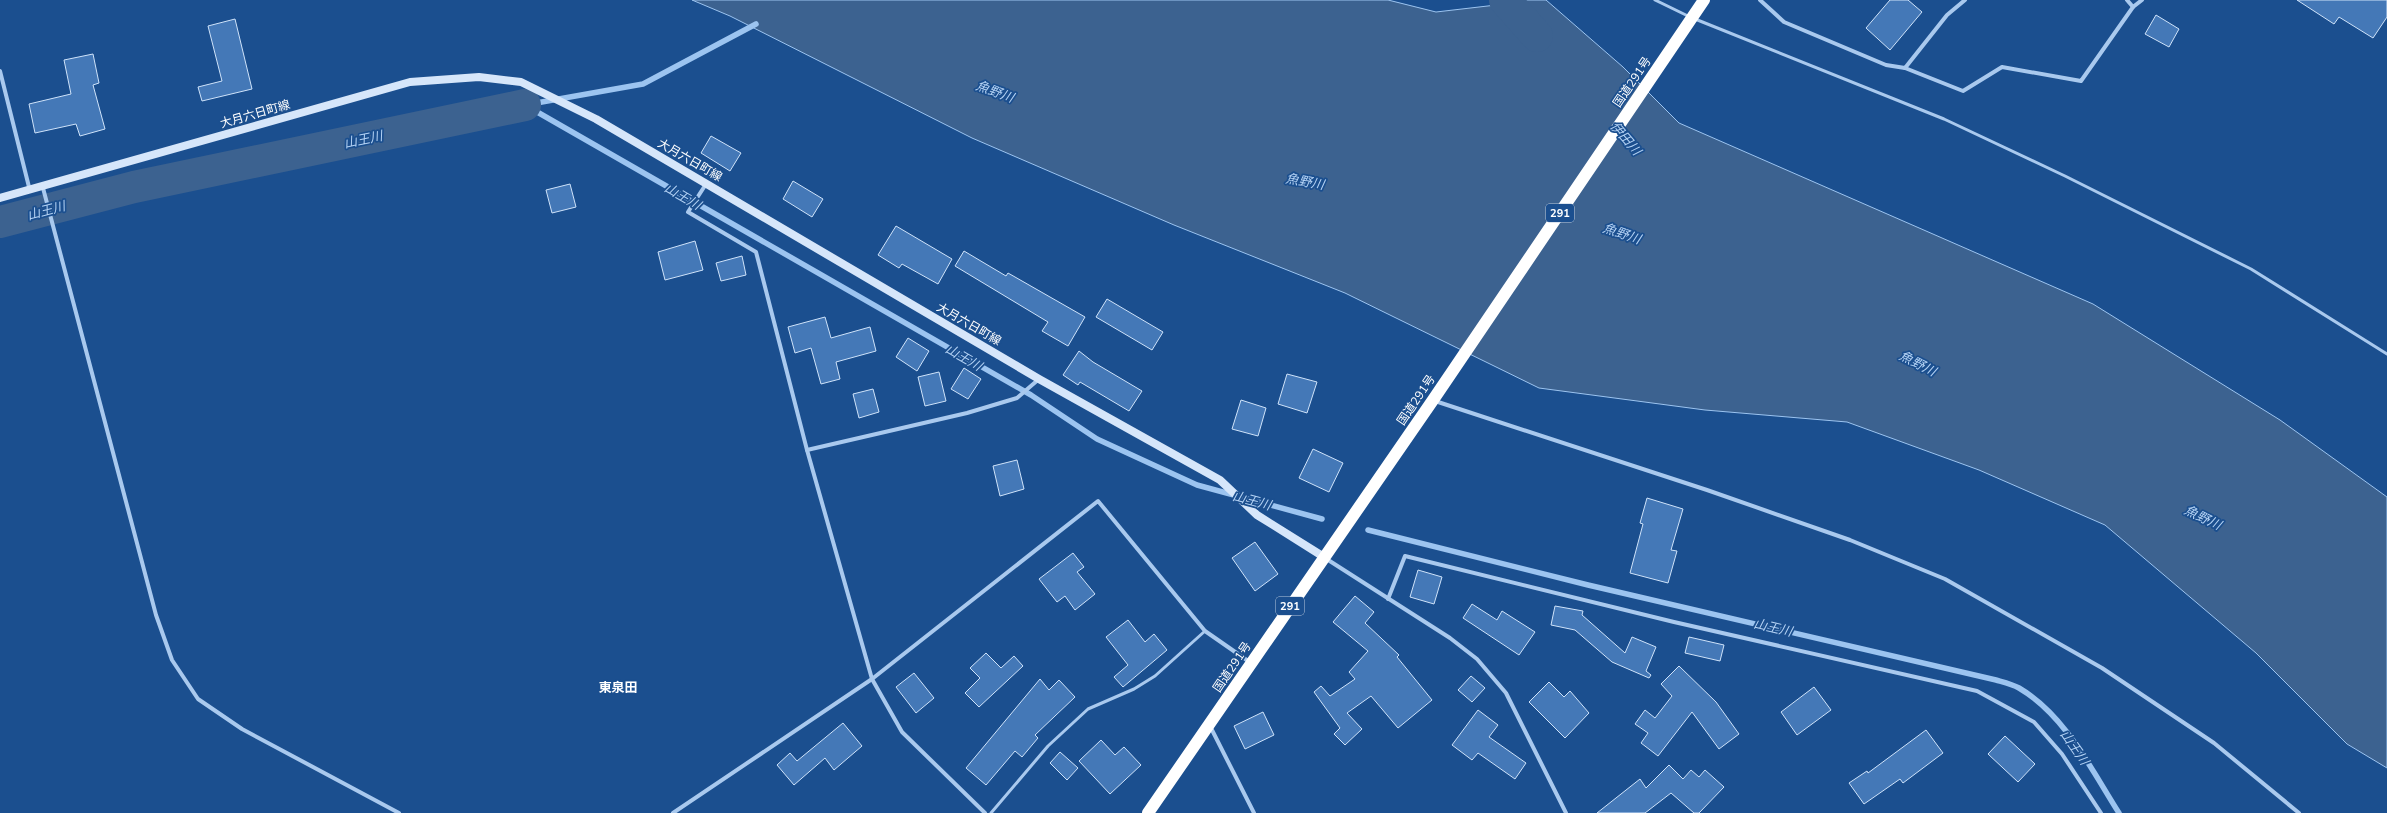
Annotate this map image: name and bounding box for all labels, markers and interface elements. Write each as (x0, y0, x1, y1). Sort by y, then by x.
street label: 国道291号 (1609, 54, 1655, 110)
water label: 魚野川 (973, 77, 1018, 108)
street label: 大月六日町線 (218, 96, 292, 132)
water label: 伊田川 (1606, 118, 1646, 161)
water label: 山王川 (342, 127, 386, 153)
street label: 大月六日町線 (655, 135, 725, 185)
water label: 魚野川 (1284, 170, 1328, 195)
water label: 山王川 (661, 179, 706, 215)
water label: 山王川 (25, 197, 69, 225)
road number: 291 (1546, 204, 1574, 222)
water label: 魚野川 (1600, 219, 1645, 249)
street label: 大月六日町線 (934, 299, 1004, 349)
water label: 山王川 (942, 340, 987, 376)
water label: 魚野川 (1896, 347, 1941, 382)
street label: 国道291号 (1393, 372, 1439, 428)
water label: 山王川 (1231, 487, 1275, 515)
water label: 魚野川 (2181, 501, 2226, 535)
road number: 291 (1276, 597, 1304, 615)
water label: 山王川 (1752, 615, 1796, 642)
street label: 国道291号 (1209, 639, 1255, 695)
district label: 東泉田 (598, 679, 638, 697)
water label: 山王川 (2056, 726, 2094, 770)

